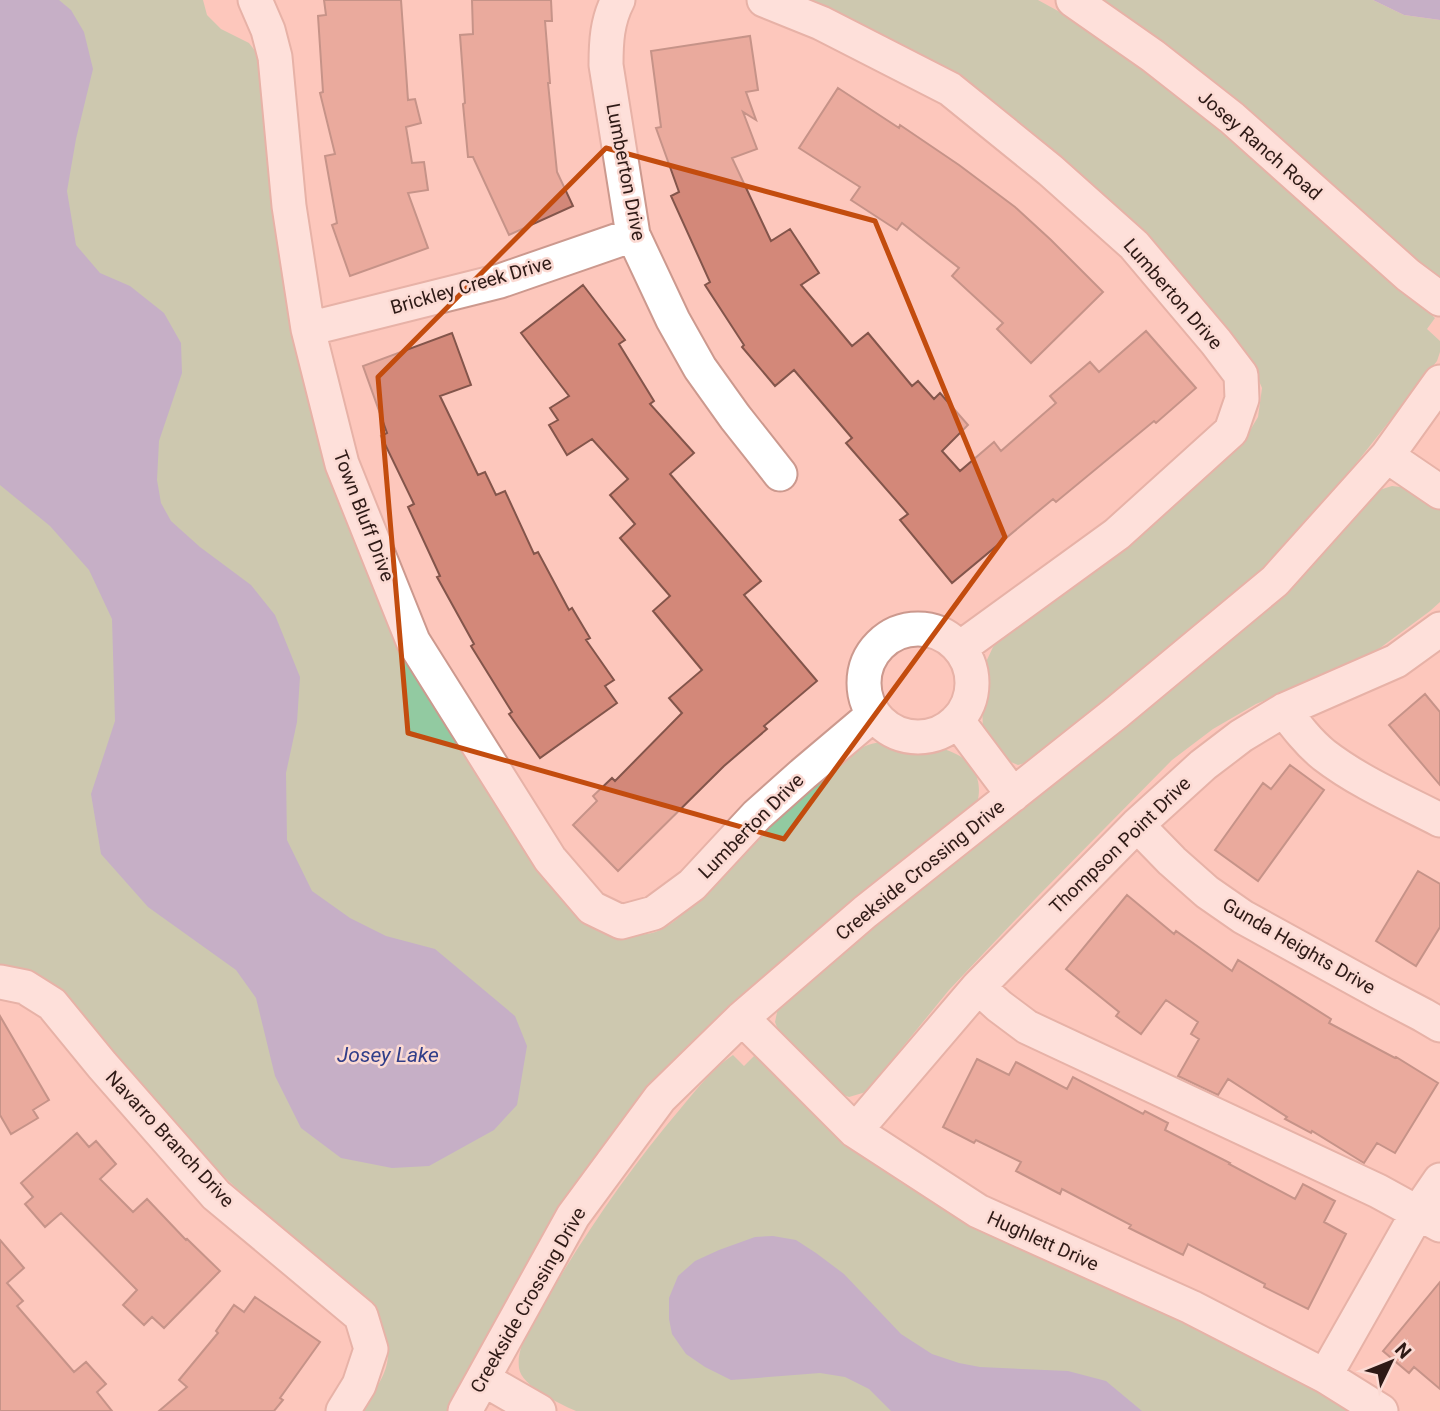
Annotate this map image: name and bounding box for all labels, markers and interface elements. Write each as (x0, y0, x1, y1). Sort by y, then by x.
street label: Josey Ranch Road (1194, 85, 1326, 205)
street label: Lumberton Drive (601, 101, 651, 243)
street label: Lumberton Drive (1119, 234, 1227, 354)
street label: Brickley Creek Drive (388, 251, 554, 319)
street label: Town Bluff Drive (328, 447, 400, 585)
street label: Lumberton Drive (694, 769, 808, 883)
street label: Thompson Point Drive (1045, 772, 1195, 918)
street label: Creekside Crossing Drive (831, 795, 1009, 945)
street label: Gunda Heights Drive (1219, 893, 1379, 999)
water label: Josey Lake (337, 1043, 439, 1067)
street label: Navarro Branch Drive (101, 1066, 239, 1212)
street label: Creekside Crossing Drive (465, 1203, 591, 1397)
street label: Hughlett Drive (984, 1206, 1102, 1276)
north arrow (1356, 1327, 1426, 1397)
text: N (1390, 1338, 1416, 1363)

